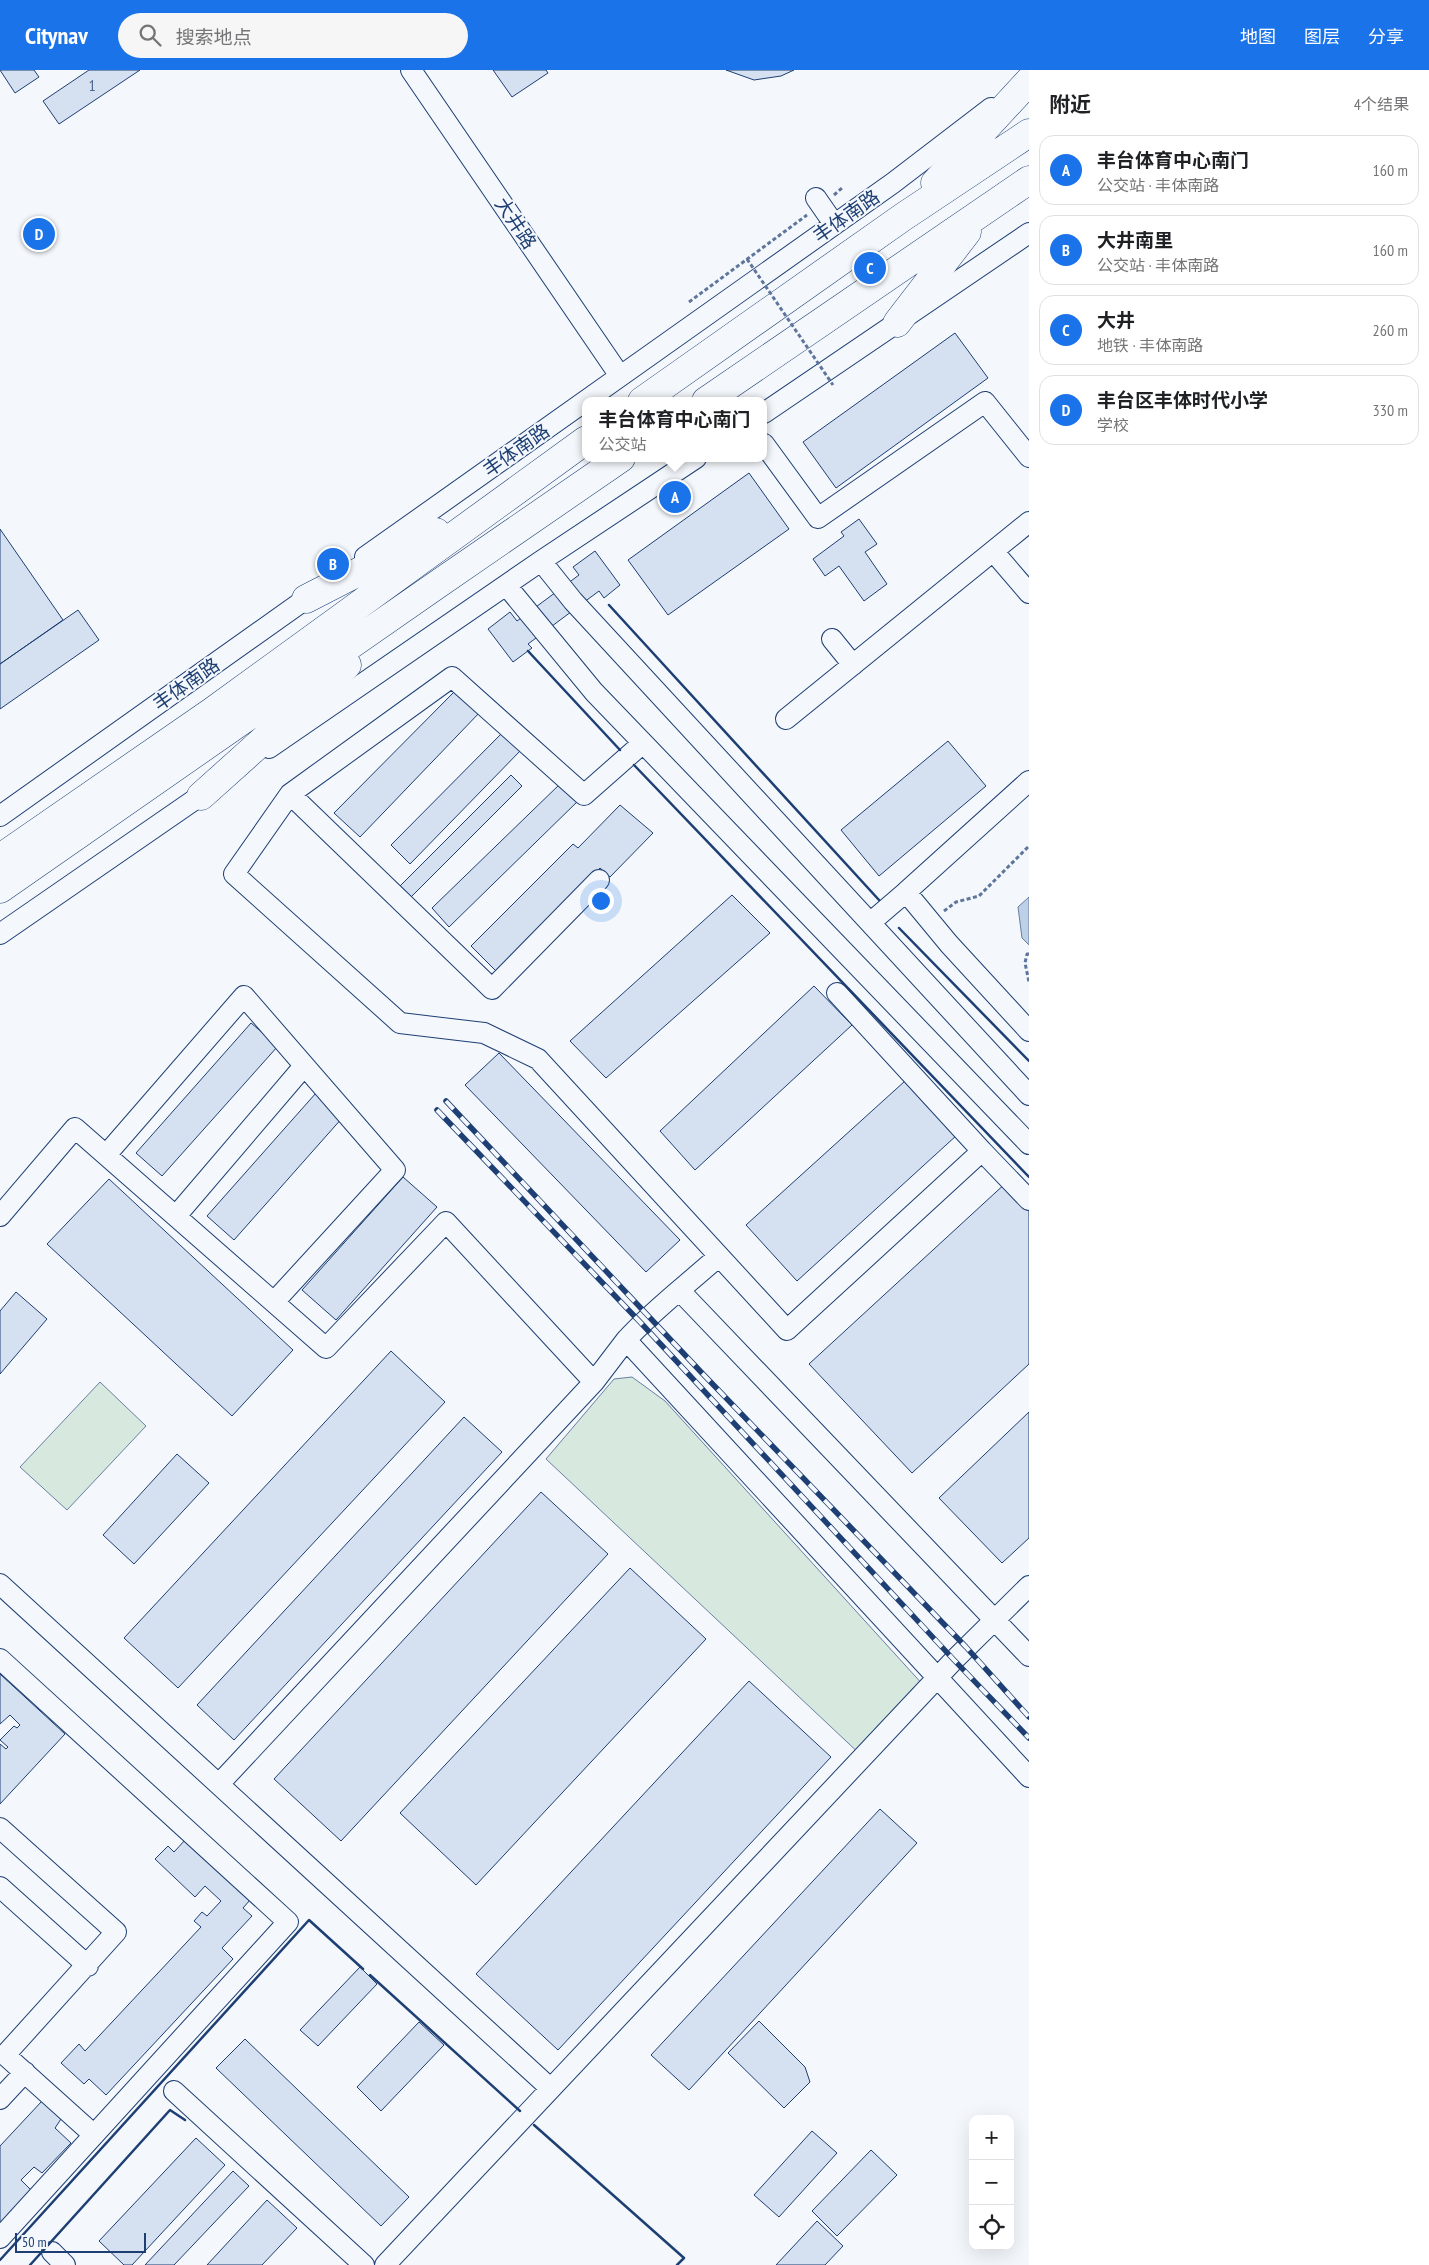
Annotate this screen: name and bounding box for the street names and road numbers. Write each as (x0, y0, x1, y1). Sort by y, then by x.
street label: 丰体南路 (808, 184, 884, 248)
street label: 大井路 (490, 193, 542, 253)
street label: 丰体南路 (478, 418, 554, 482)
street label: 丰体南路 (148, 652, 224, 716)

